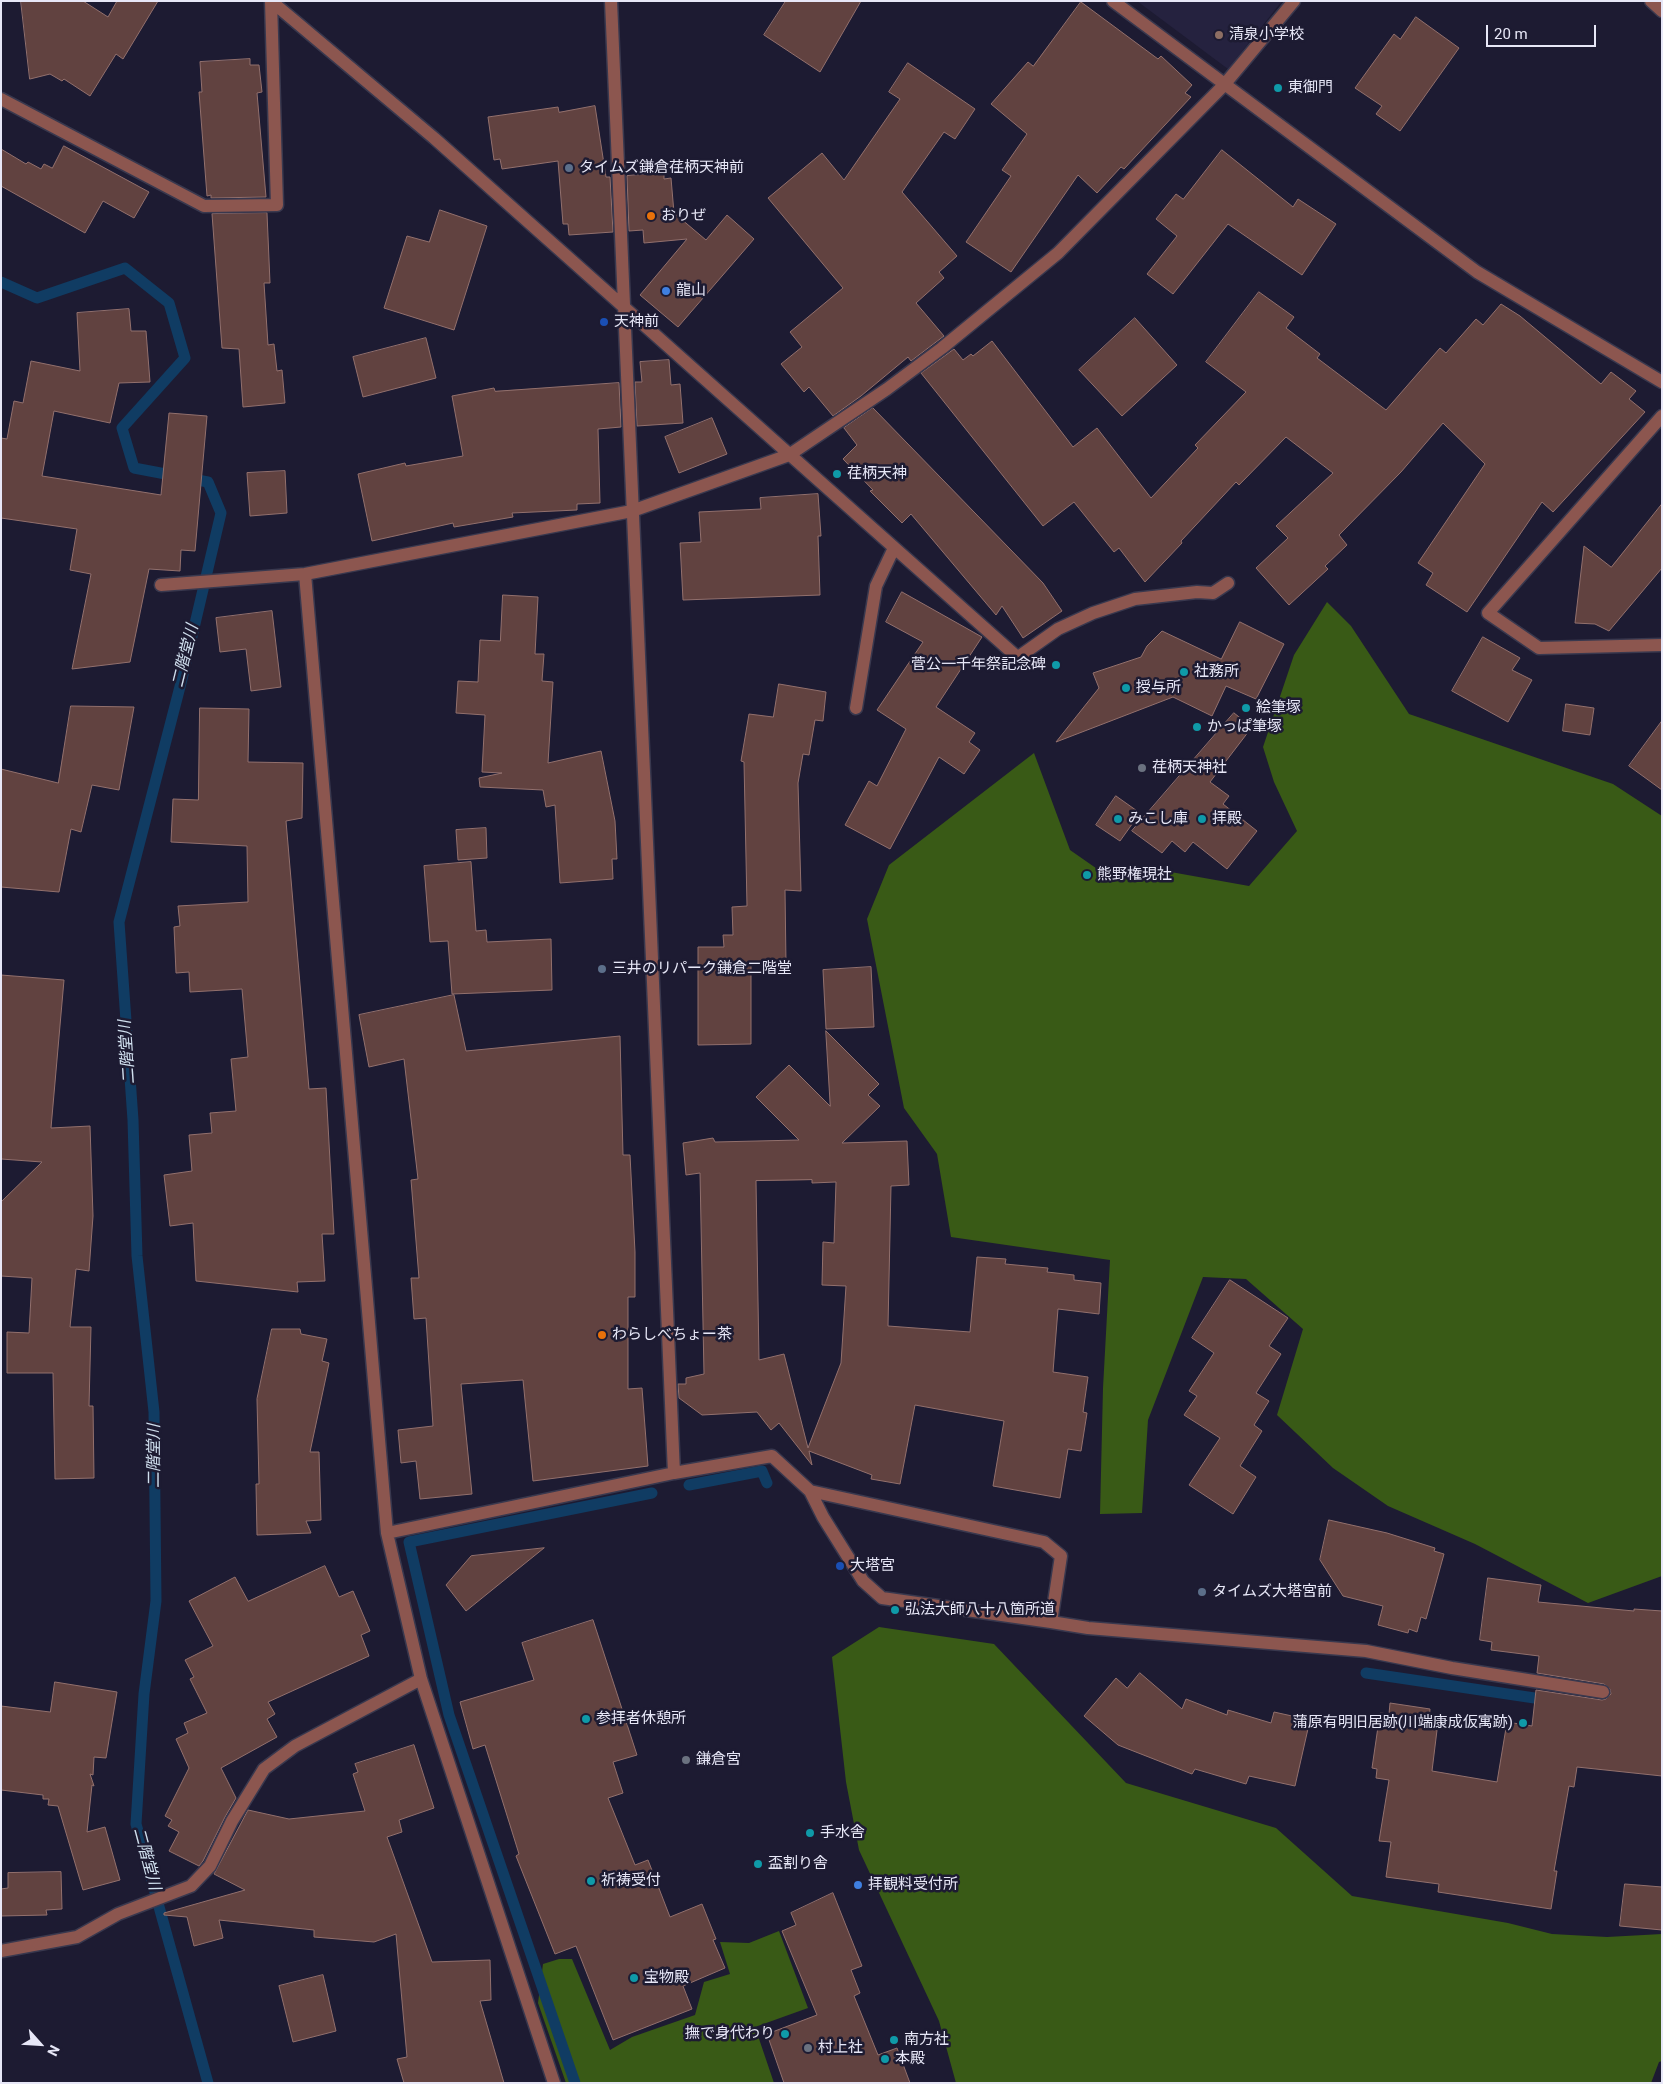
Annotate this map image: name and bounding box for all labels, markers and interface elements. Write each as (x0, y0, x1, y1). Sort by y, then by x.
scale bar (1488, 15, 1598, 47)
text: 20 m (1494, 25, 1528, 43)
place label: 清泉小学校 (1229, 26, 1304, 44)
marker: 清泉小学校 (1213, 29, 1225, 41)
place label: 東御門 (1288, 79, 1333, 97)
marker: 東御門 (1272, 82, 1284, 94)
place label: タイムズ鎌倉荏柄天神前 (579, 159, 744, 177)
marker: タイムズ鎌倉荏柄天神前 (563, 162, 575, 174)
place label: おりぜ (661, 207, 706, 225)
marker: おりぜ (645, 210, 657, 222)
place label: 龍山 (676, 282, 706, 300)
marker: 龍山 (660, 285, 672, 297)
place label: 天神前 (614, 313, 659, 331)
marker: 天神前 (598, 316, 610, 328)
place label: 荏柄天神 (847, 465, 907, 483)
marker: 荏柄天神 (831, 468, 843, 480)
water label: 二階堂川 (169, 623, 203, 689)
place label: 菅公一千年祭記念碑 (911, 656, 1046, 674)
marker: 菅公一千年祭記念碑 (1050, 659, 1062, 671)
place label: 社務所 (1194, 663, 1239, 681)
marker: 社務所 (1178, 666, 1190, 678)
place label: 授与所 (1136, 679, 1181, 697)
marker: 授与所 (1120, 682, 1132, 694)
place label: 絵筆塚 (1256, 699, 1301, 717)
marker: 絵筆塚 (1240, 702, 1252, 714)
place label: かっぱ筆塚 (1207, 718, 1282, 736)
marker: かっぱ筆塚 (1191, 721, 1203, 733)
place label: 荏柄天神社 (1152, 759, 1227, 777)
marker: 荏柄天神社 (1136, 762, 1148, 774)
place label: みこし庫 (1128, 810, 1188, 828)
place label: 拝殿 (1212, 810, 1242, 828)
marker: みこし庫 (1112, 813, 1124, 825)
marker: 拝殿 (1196, 813, 1208, 825)
place label: 熊野権現社 (1097, 866, 1172, 884)
marker: 熊野権現社 (1081, 869, 1093, 881)
place label: 三井のリパーク鎌倉二階堂 (612, 960, 792, 978)
marker: 三井のリパーク鎌倉二階堂 (596, 963, 608, 975)
water label: 二階堂川 (116, 1019, 140, 1085)
place label: わらしべちょー茶 (612, 1326, 732, 1344)
marker: わらしべちょー茶 (596, 1329, 608, 1341)
water label: 二階堂川 (145, 1424, 165, 1488)
place label: 大塔宮 (850, 1557, 895, 1575)
marker: 大塔宮 (834, 1560, 846, 1572)
place label: タイムズ大塔宮前 (1212, 1583, 1332, 1601)
marker: タイムズ大塔宮前 (1196, 1586, 1208, 1598)
place label: 弘法大師八十八箇所道 (905, 1601, 1055, 1619)
marker: 弘法大師八十八箇所道 (889, 1604, 901, 1616)
place label: 参拝者休憩所 (596, 1710, 686, 1728)
marker: 参拝者休憩所 (580, 1713, 592, 1725)
place label: 蒲原有明旧居跡(川端康成仮寓跡) (1293, 1714, 1513, 1732)
marker: 蒲原有明旧居跡(川端康成仮寓跡) (1517, 1717, 1529, 1729)
place label: 鎌倉宮 (696, 1751, 741, 1769)
marker: 鎌倉宮 (680, 1754, 692, 1766)
place label: 手水舎 (820, 1824, 865, 1842)
water label: 二階堂川 (128, 1826, 164, 1892)
marker: 手水舎 (804, 1827, 816, 1839)
place label: 盃割り舎 (768, 1855, 828, 1873)
marker: 盃割り舎 (752, 1858, 764, 1870)
place label: 祈祷受付 (601, 1872, 661, 1890)
marker: 祈祷受付 (585, 1875, 597, 1887)
place label: 拝観料受付所 (868, 1876, 958, 1894)
marker: 拝観料受付所 (852, 1879, 864, 1891)
place label: 宝物殿 (644, 1969, 689, 1987)
marker: 宝物殿 (628, 1972, 640, 1984)
north arrow (15, 2019, 65, 2069)
place label: 撫で身代わり (685, 2025, 775, 2043)
marker: 撫で身代わり (779, 2028, 791, 2040)
place label: 南方社 (904, 2031, 949, 2049)
marker: 南方社 (888, 2034, 900, 2046)
place label: 村上社 (818, 2039, 863, 2057)
marker: 村上社 (802, 2042, 814, 2054)
text: N (44, 2043, 63, 2059)
place label: 本殿 (895, 2050, 925, 2068)
marker: 本殿 (879, 2053, 891, 2065)

